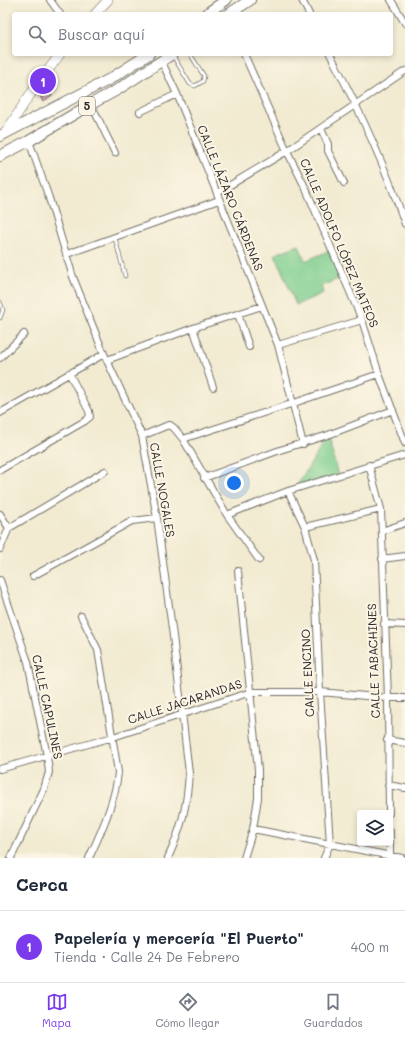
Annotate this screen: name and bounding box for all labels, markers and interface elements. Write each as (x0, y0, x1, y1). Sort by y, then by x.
search box (12, 12, 393, 56)
icon: search (26, 23, 48, 45)
text: Buscar aquí (58, 24, 145, 44)
pin: 1 (30, 66, 56, 96)
road number: 5 (79, 97, 95, 115)
street label: CALLE LÁZARO CÁRDENAS (194, 122, 268, 273)
street label: CALLE ADOLFO LÓPEZ MATEOS (297, 156, 383, 330)
street label: CALLE NOGALES (147, 441, 179, 539)
your location (224, 473, 244, 493)
street label: CALLE TABACHINES (363, 603, 383, 719)
street label: CALLE ENCINO (297, 629, 317, 717)
street label: CALLE CAPULINES (29, 653, 67, 761)
street label: CALLE JACARANDAS (125, 675, 244, 727)
map controls (357, 810, 393, 846)
button: layers (357, 810, 393, 846)
text: Cerca (16, 873, 68, 895)
text: Papelería y mercería "El Puerto" (54, 928, 304, 948)
text: 1 (26, 938, 32, 955)
text: 400 m (351, 938, 389, 955)
text: Tienda · Calle 24 De Febrero (54, 948, 239, 965)
tab: Mapa (42, 991, 71, 1030)
tab: Cómo llegar (155, 991, 220, 1030)
tab: Guardados (304, 991, 363, 1030)

